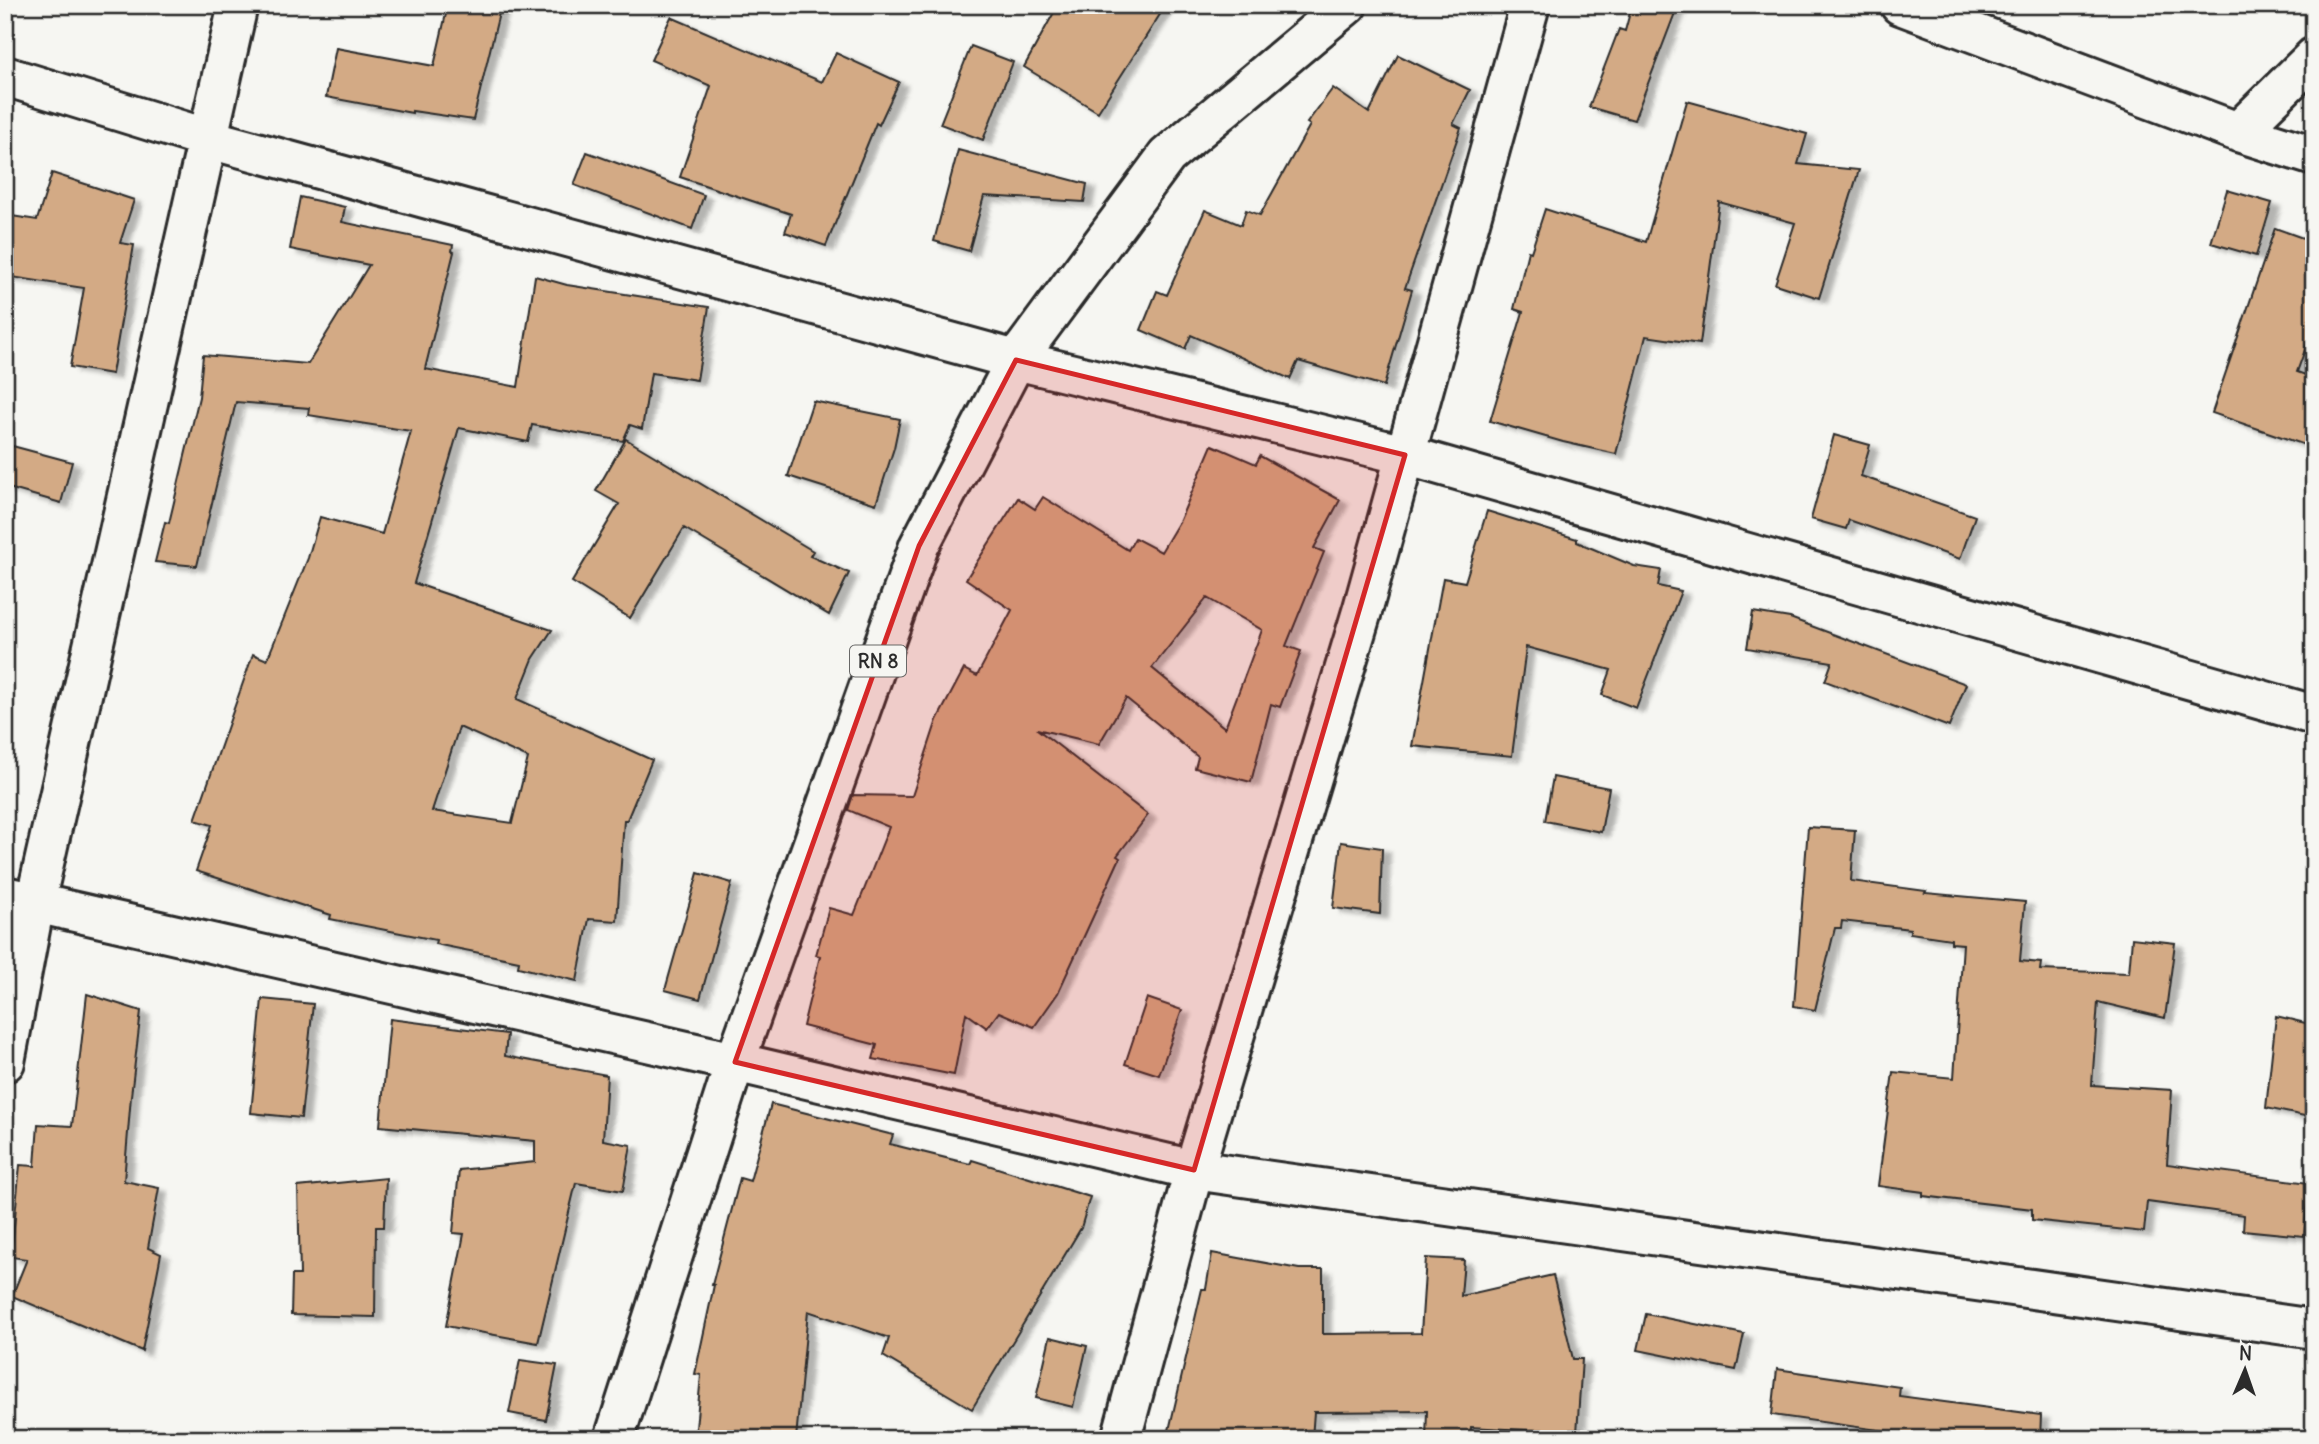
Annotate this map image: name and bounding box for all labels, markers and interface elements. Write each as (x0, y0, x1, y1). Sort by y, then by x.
road number: RN 8 (850, 646, 906, 676)
north arrow (2210, 1336, 2280, 1406)
text: N (2239, 1341, 2253, 1365)

